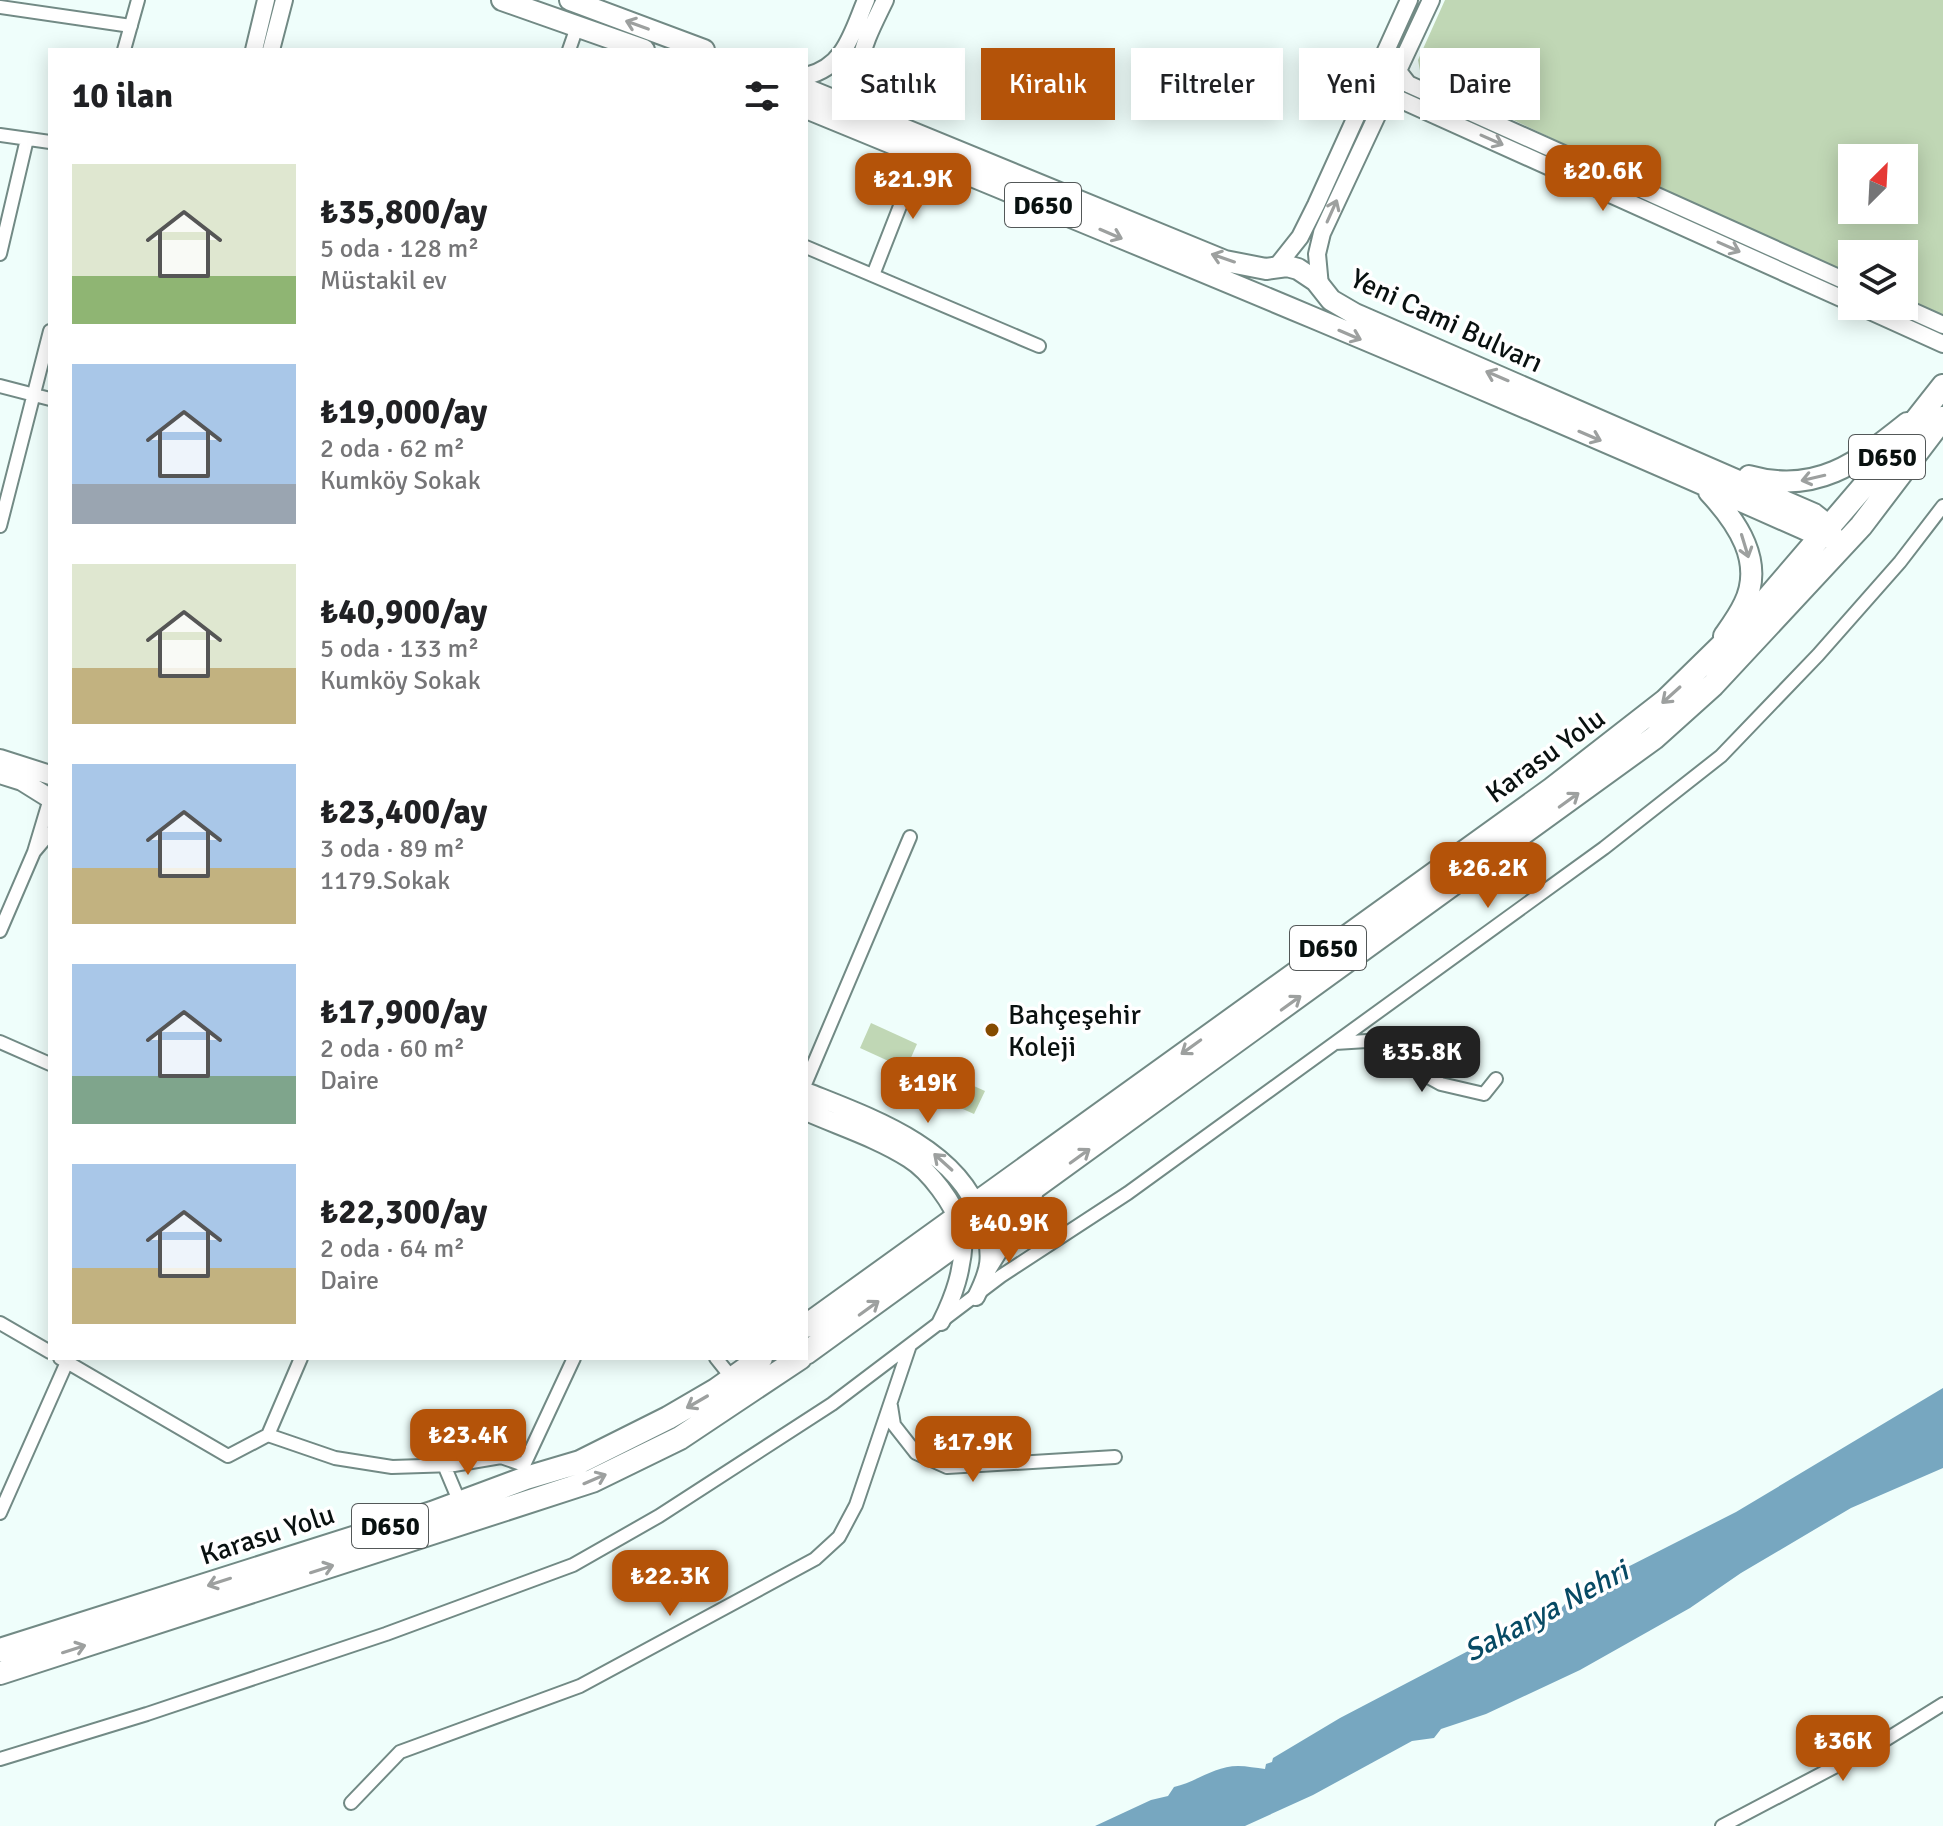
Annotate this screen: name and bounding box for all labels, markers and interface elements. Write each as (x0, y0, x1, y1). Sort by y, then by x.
one-way arrow (625, 17, 650, 31)
chip: Satılık (832, 48, 965, 120)
chip: Kiralık (981, 48, 1115, 120)
chip: Filtreler (1131, 48, 1283, 120)
chip: Yeni (1299, 48, 1404, 120)
chip: Daire (1420, 48, 1540, 120)
icon: filters (740, 74, 784, 118)
text: 10 ilan (72, 75, 173, 117)
one-way arrow (1479, 134, 1504, 149)
north arrow (1838, 144, 1918, 224)
map controls (1838, 144, 1918, 320)
pin: ₺20.6K (1538, 145, 1668, 213)
pin: ₺21.9K (848, 153, 978, 221)
text: ₺20.6K (1563, 155, 1643, 187)
text: ₺21.9K (873, 163, 953, 195)
road number: D650 (1005, 183, 1081, 227)
text: ₺35,800/ay (320, 191, 487, 233)
icon: home (136, 196, 232, 292)
one-way arrow (1325, 199, 1340, 223)
one-way arrow (1098, 228, 1123, 242)
text: 5 oda · 128 m² (320, 233, 479, 265)
button: layers (1838, 240, 1918, 320)
one-way arrow (1716, 241, 1741, 256)
one-way arrow (1210, 250, 1235, 265)
street label: Yeni Cami Bulvarı (1345, 262, 1548, 380)
text: Müstakil ev (320, 265, 447, 297)
one-way arrow (1337, 329, 1362, 343)
one-way arrow (1485, 368, 1510, 383)
text: ₺19,000/ay (320, 391, 487, 433)
icon: home (136, 396, 232, 492)
one-way arrow (1577, 430, 1601, 444)
text: 2 oda · 62 m² (320, 433, 465, 465)
road number: D650 (1849, 435, 1925, 479)
text: Kumköy Sokak (320, 465, 481, 497)
one-way arrow (1801, 471, 1827, 486)
one-way arrow (1738, 532, 1753, 558)
text: ₺40,900/ay (320, 591, 487, 633)
icon: home (136, 596, 232, 692)
text: 5 oda · 133 m² (320, 633, 479, 665)
text: Kumköy Sokak (320, 665, 481, 697)
one-way arrow (1662, 686, 1682, 704)
street label: Karasu Yolu (1479, 701, 1612, 810)
text: ₺23,400/ay (320, 791, 487, 833)
one-way arrow (1557, 792, 1579, 809)
icon: home (136, 796, 232, 892)
text: 3 oda · 89 m² (320, 833, 465, 865)
pin: ₺26.2K (1423, 842, 1553, 910)
text: ₺26.2K (1448, 852, 1528, 884)
text: 1179.Sokak (320, 865, 450, 897)
road number: D650 (1290, 926, 1366, 970)
text: ₺17,900/ay (320, 991, 487, 1033)
one-way arrow (1279, 995, 1301, 1011)
icon: home (136, 996, 232, 1092)
place label: Bahçeşehir Koleji (1008, 998, 1142, 1064)
marker: Bahçeşehir Koleji (983, 1021, 1001, 1039)
pin: ₺35.8K (1357, 1026, 1487, 1094)
text: 2 oda · 60 m² (320, 1033, 465, 1065)
text: ₺35.8K (1382, 1036, 1462, 1068)
one-way arrow (1180, 1039, 1202, 1055)
pin: ₺19K (881, 1057, 975, 1125)
text: Daire (320, 1065, 379, 1097)
text: ₺19K (899, 1067, 957, 1099)
one-way arrow (1069, 1148, 1091, 1164)
one-way arrow (933, 1153, 953, 1171)
text: ₺22,300/ay (320, 1191, 487, 1233)
icon: home (136, 1196, 232, 1292)
pin: ₺40.9K (944, 1197, 1074, 1265)
text: ₺40.9K (969, 1207, 1049, 1239)
text: 2 oda · 64 m² (320, 1233, 465, 1265)
text: Daire (320, 1265, 379, 1297)
one-way arrow (858, 1300, 880, 1316)
one-way arrow (685, 1395, 709, 1410)
pin: ₺23.4K (403, 1409, 533, 1477)
pin: ₺17.9K (908, 1416, 1038, 1484)
text: ₺23.4K (428, 1419, 508, 1451)
text: ₺17.9K (933, 1426, 1013, 1458)
one-way arrow (582, 1471, 607, 1486)
street label: Karasu Yolu (196, 1497, 339, 1573)
road number: D650 (352, 1504, 428, 1548)
pin: ₺22.3K (605, 1550, 735, 1618)
water label: Sakarya Nehri (1458, 1551, 1637, 1670)
text: ₺22.3K (630, 1560, 710, 1592)
one-way arrow (309, 1561, 334, 1576)
one-way arrow (206, 1575, 231, 1590)
one-way arrow (61, 1641, 87, 1656)
pin: ₺36K (1796, 1715, 1890, 1783)
text: ₺36K (1814, 1725, 1872, 1757)

